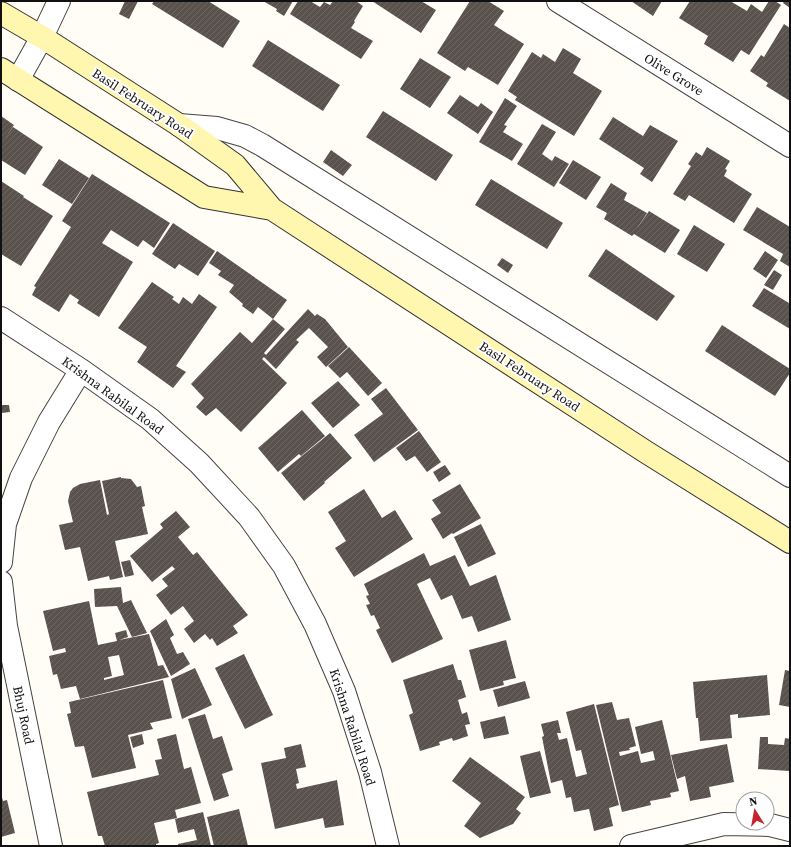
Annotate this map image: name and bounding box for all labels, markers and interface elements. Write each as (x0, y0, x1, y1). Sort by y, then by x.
street label: Olive Grove (641, 49, 707, 100)
street label: Basil February Road (89, 65, 197, 143)
street label: Basil February Road (476, 338, 584, 416)
street label: Krishna Rabilal Road (58, 353, 168, 439)
street label: Krishna Rabilal Road (326, 666, 380, 788)
street label: Bhuj Road (9, 684, 38, 747)
north arrow (735, 791, 775, 831)
text: N (748, 794, 759, 810)

